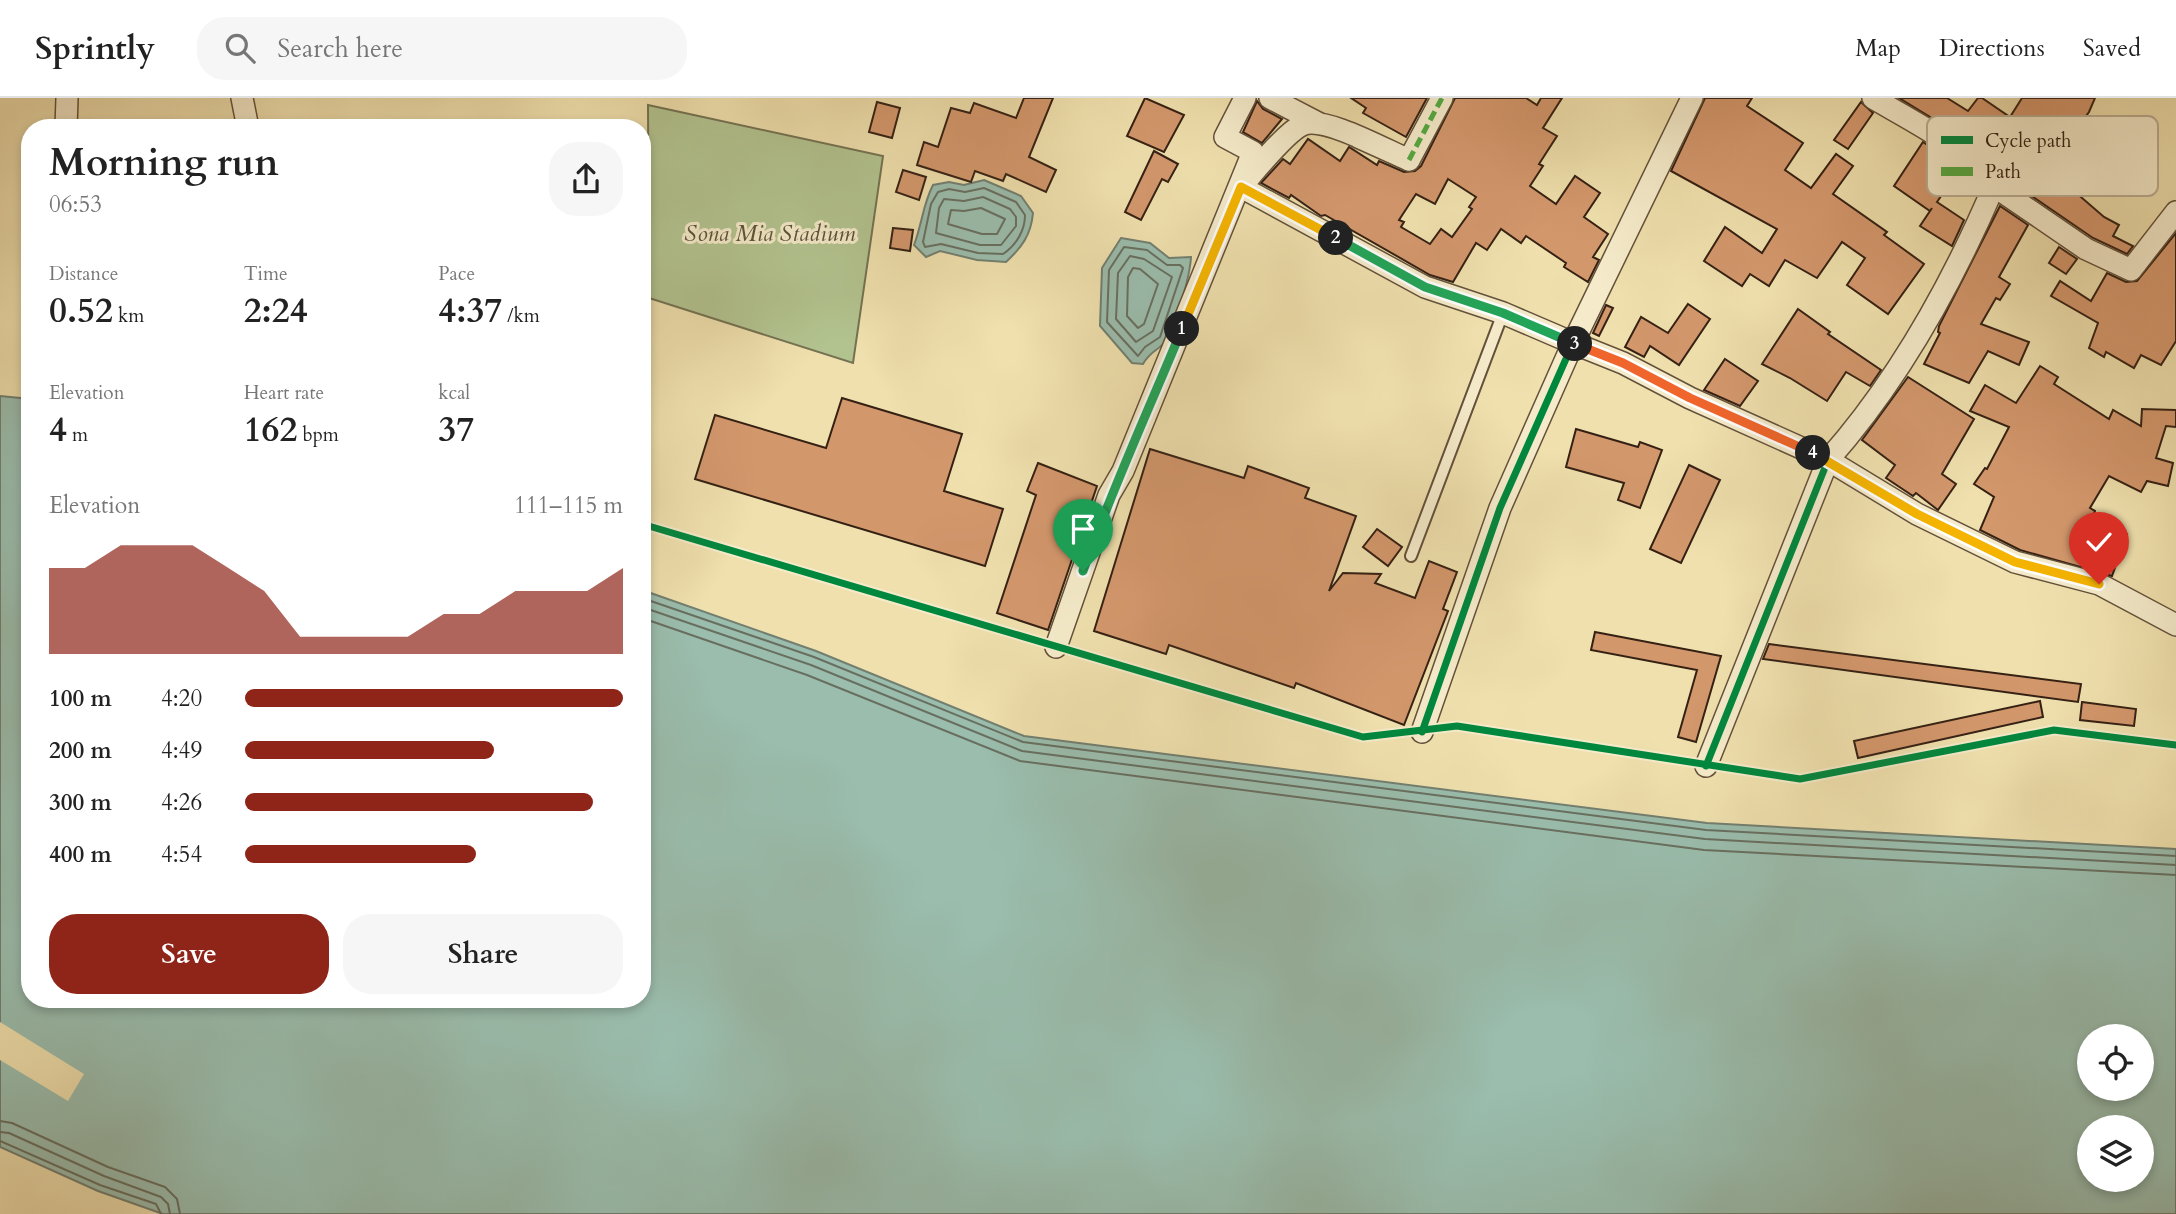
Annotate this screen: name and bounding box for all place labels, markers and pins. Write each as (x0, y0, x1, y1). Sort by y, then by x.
pin: 2 (1318, 220, 1354, 256)
pin: 1 (1164, 312, 1200, 346)
pin: 3 (1558, 327, 1592, 362)
pin: 4 (1796, 436, 1830, 470)
pin (1053, 499, 1113, 571)
pin (2069, 512, 2129, 584)

